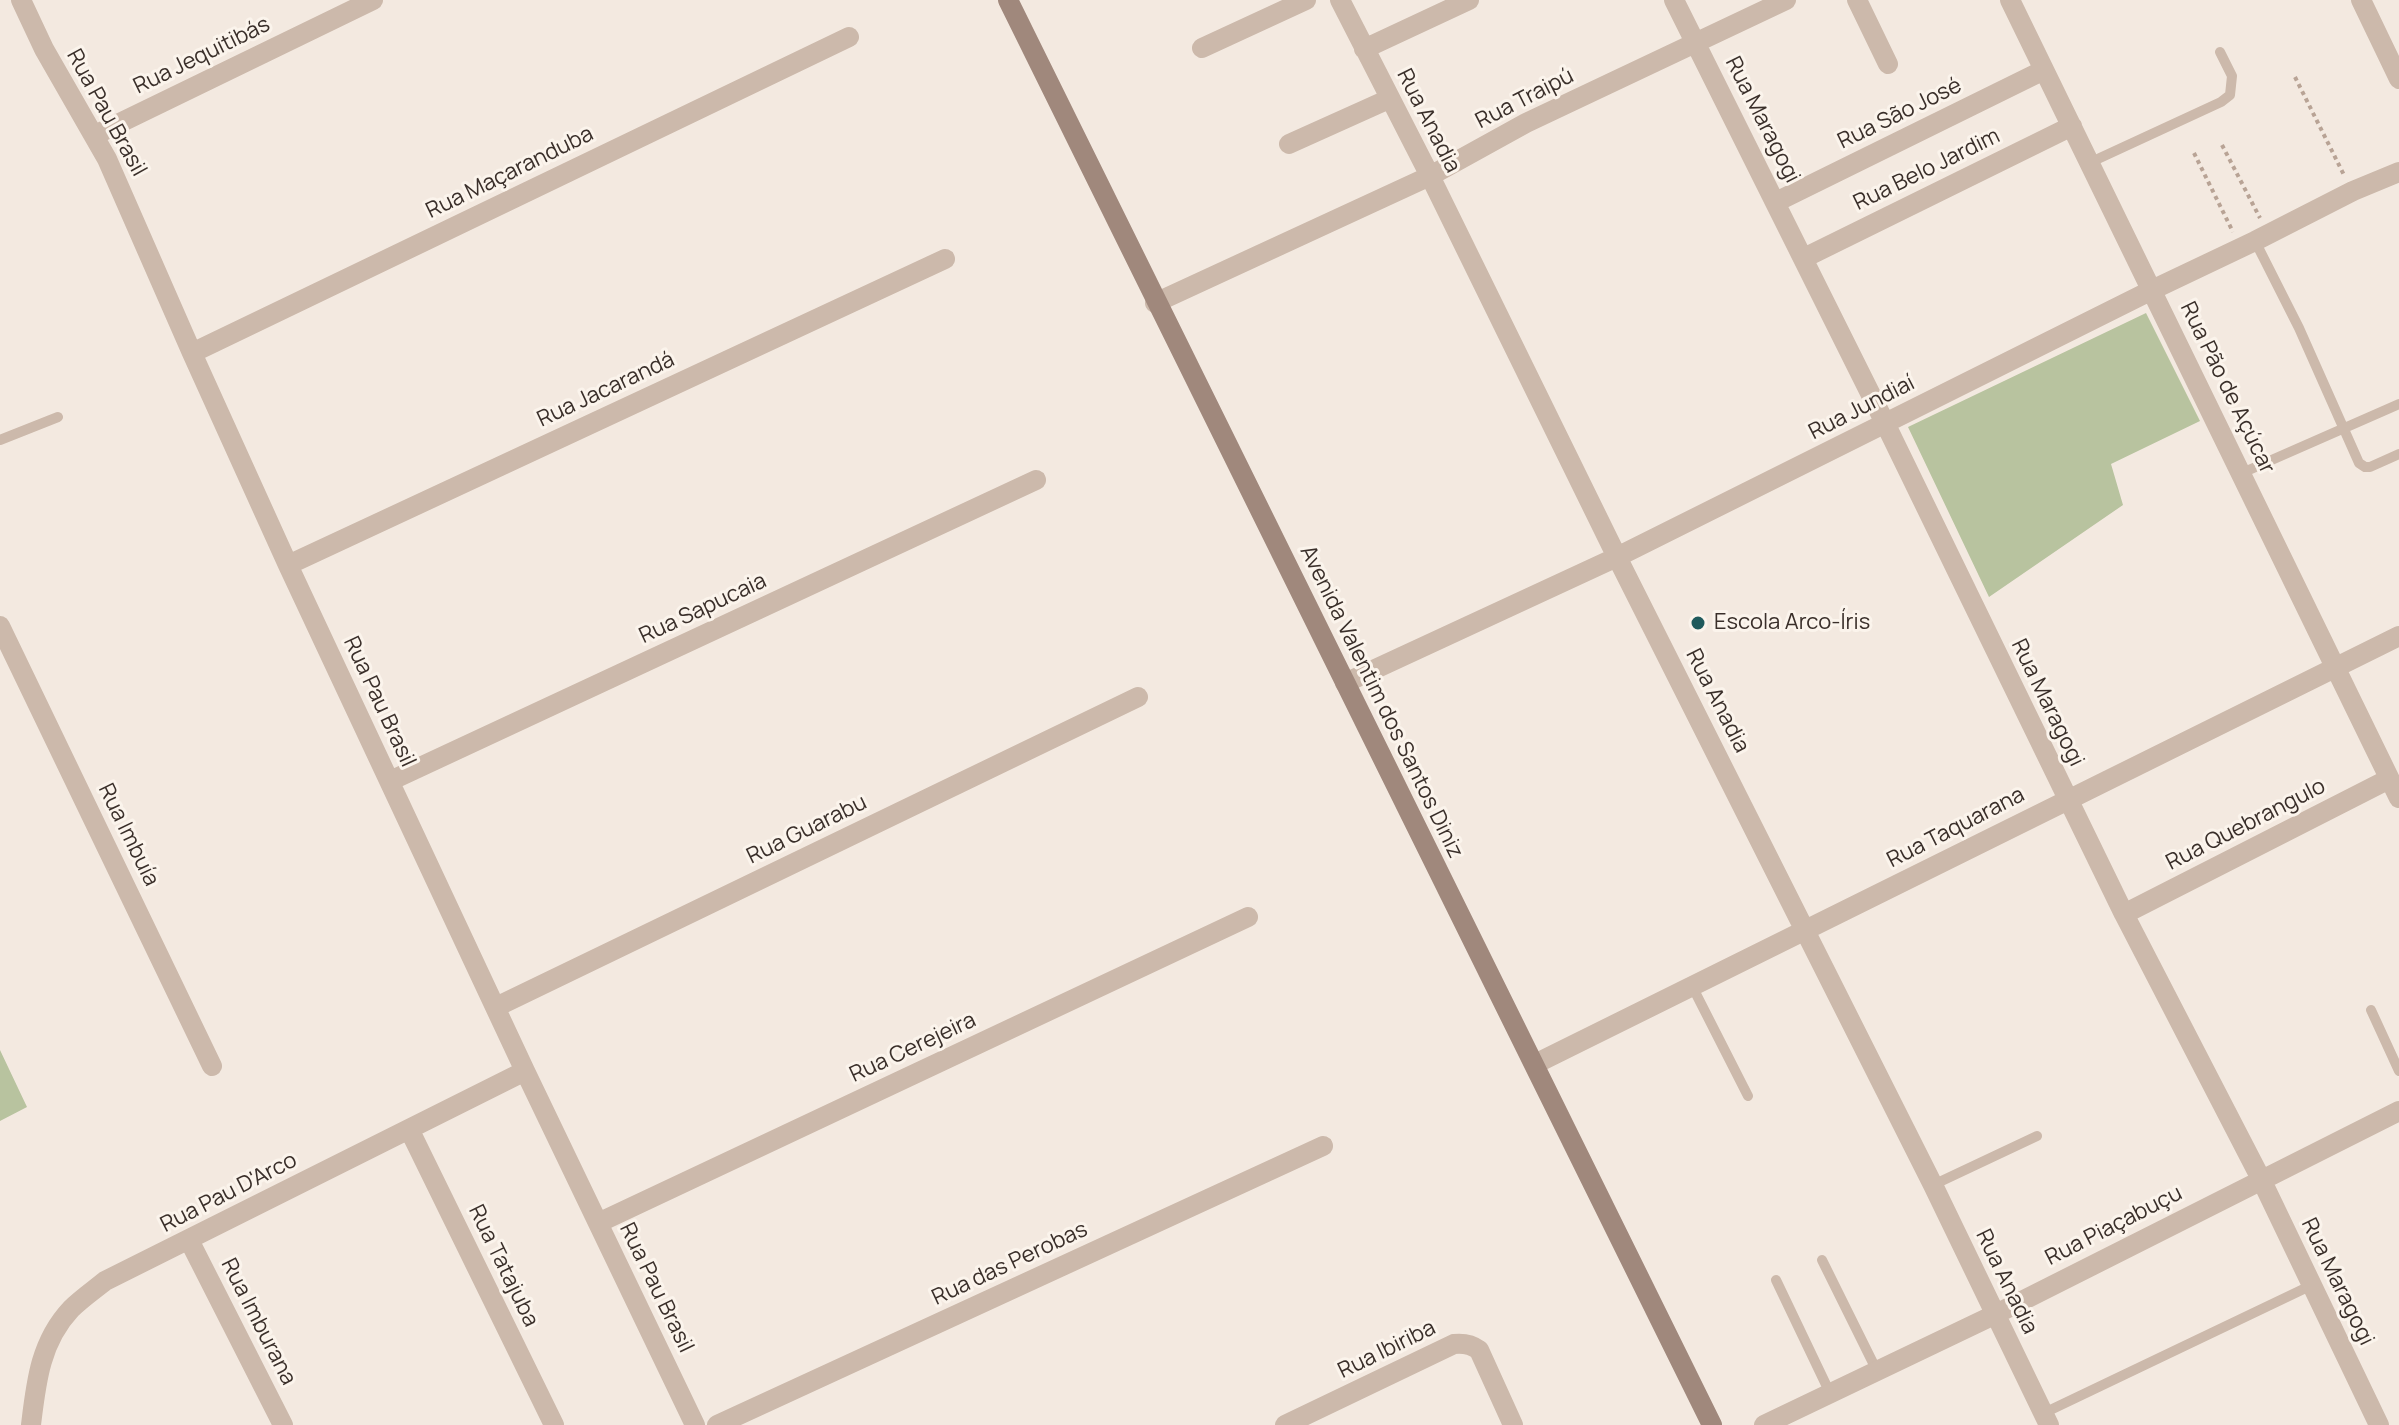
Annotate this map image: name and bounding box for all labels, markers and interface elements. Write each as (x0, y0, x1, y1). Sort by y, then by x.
street label: Rua Jequitibás (129, 12, 275, 100)
street label: Rua Pau Brasil (60, 45, 152, 181)
street label: Rua Maragogi (1719, 52, 1805, 188)
street label: Rua Traipú (1472, 63, 1578, 135)
street label: Rua Anadia (1391, 65, 1465, 177)
street label: Rua São José (1834, 73, 1966, 155)
street label: Rua Maçaranduba (422, 121, 598, 225)
street label: Rua Belo Jardim (1850, 123, 2004, 217)
street label: Rua Pão de Açúcar (2174, 298, 2280, 478)
street label: Rua Jacarandá (533, 347, 679, 433)
street label: Rua Jundiaí (1805, 370, 1919, 446)
street label: Avenida Valentim dos Santos Diniz (1294, 542, 1468, 862)
street label: Rua Sapucaia (635, 568, 771, 650)
place label: Escola Arco-Íris (1714, 610, 1870, 636)
marker: Escola Arco-Íris (1689, 614, 1707, 632)
street label: Rua Pau Brasil (337, 633, 421, 771)
street label: Rua Maragogi (2005, 635, 2089, 771)
street label: Rua Anadia (1680, 645, 1754, 757)
street label: Rua Quebrangulo (2162, 773, 2330, 877)
street label: Rua Imbuía (92, 779, 164, 891)
street label: Rua Taquarana (1883, 782, 2029, 874)
street label: Rua Guarabu (743, 790, 871, 870)
street label: Rua Cerejeira (846, 1007, 980, 1089)
street label: Rua Pau D'Arco (156, 1147, 302, 1239)
street label: Rua Piaçabuçu (2041, 1180, 2187, 1272)
street label: Rua Tatajuba (462, 1201, 544, 1331)
street label: Rua Maragogi (2295, 1214, 2379, 1350)
street label: Rua das Perobas (928, 1216, 1092, 1312)
street label: Rua Pau Brasil (613, 1219, 699, 1357)
street label: Rua Anadia (1969, 1225, 2043, 1339)
street label: Rua Imburana (215, 1254, 301, 1390)
street label: Rua Ibiriba (1334, 1315, 1440, 1385)

